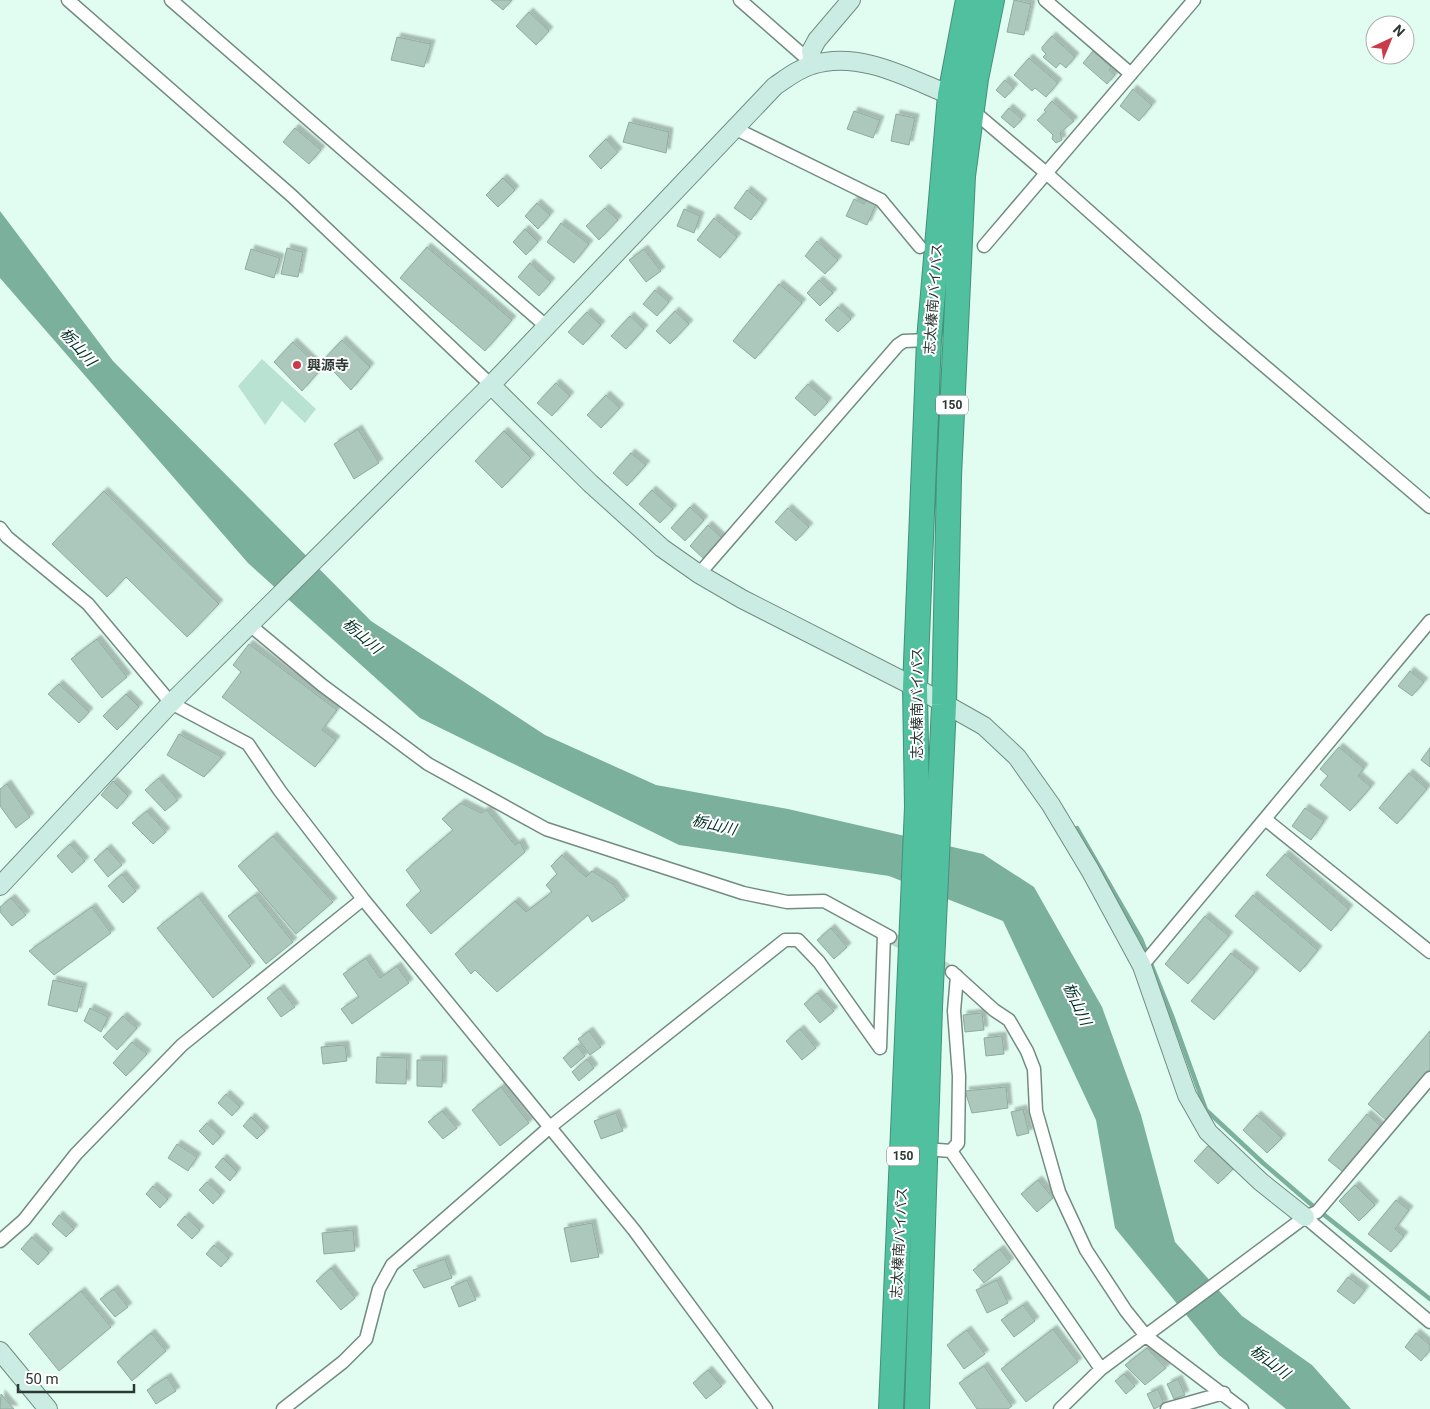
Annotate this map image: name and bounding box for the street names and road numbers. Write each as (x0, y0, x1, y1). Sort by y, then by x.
street label: 志太榛南バイパス (921, 243, 945, 355)
road number: 150 (936, 396, 968, 414)
street label: 志太榛南バイパス (909, 647, 925, 759)
road number: 150 (887, 1146, 919, 1166)
street label: 志太榛南バイパス (888, 1187, 910, 1299)

